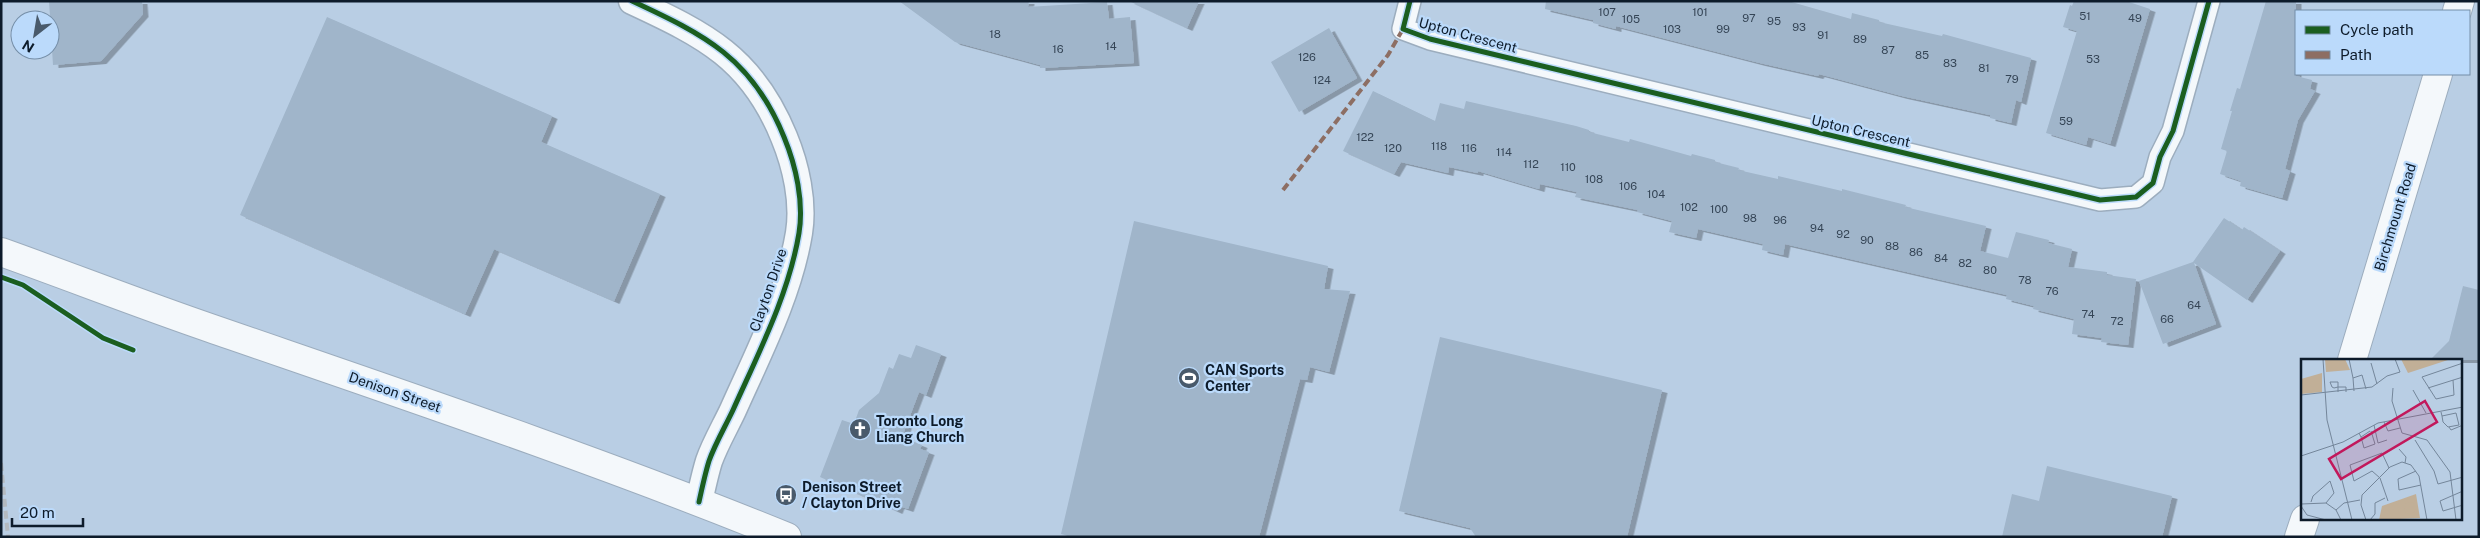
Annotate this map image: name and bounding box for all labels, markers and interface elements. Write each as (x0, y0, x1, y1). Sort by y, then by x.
house number: 107 (1598, 6, 1616, 18)
house number: 101 (1692, 6, 1708, 18)
north arrow (10, 10, 60, 60)
house number: 51 (2079, 10, 2091, 22)
legend (2295, 10, 2470, 75)
house number: 97 (1742, 12, 1756, 24)
house number: 49 (2128, 12, 2142, 24)
house number: 105 (1622, 13, 1640, 25)
street label: Upton Crescent (1417, 14, 1519, 56)
house number: 95 (1767, 15, 1781, 27)
house number: 93 (1792, 21, 1806, 33)
text: Cycle path (2340, 21, 2414, 38)
house number: 103 (1663, 23, 1681, 35)
house number: 99 (1716, 23, 1730, 35)
house number: 18 (989, 28, 1001, 40)
house number: 91 (1817, 29, 1829, 41)
house number: 89 (1853, 33, 1867, 45)
text: N (19, 36, 37, 56)
house number: 14 (1105, 40, 1117, 52)
house number: 16 (1052, 43, 1064, 55)
house number: 87 (1881, 44, 1895, 56)
text: Path (2340, 46, 2372, 63)
house number: 85 (1915, 49, 1929, 61)
house number: 126 (1298, 51, 1316, 63)
house number: 53 (2086, 53, 2100, 65)
house number: 83 (1943, 57, 1957, 69)
house number: 81 (1978, 62, 1990, 74)
house number: 79 (2005, 73, 2019, 85)
house number: 124 (1313, 74, 1331, 86)
street label: Upton Crescent (1810, 112, 1912, 150)
house number: 59 (2059, 115, 2073, 127)
house number: 122 (1356, 131, 1374, 143)
house number: 118 (1431, 140, 1447, 152)
house number: 120 (1384, 142, 1402, 154)
house number: 116 (1461, 142, 1477, 154)
house number: 114 (1496, 146, 1512, 158)
house number: 112 (1523, 158, 1539, 170)
house number: 110 (1560, 161, 1576, 173)
street label: Birchmount Road (2371, 161, 2419, 273)
house number: 108 (1585, 173, 1603, 185)
house number: 106 (1619, 180, 1637, 192)
house number: 104 (1647, 188, 1665, 200)
house number: 102 (1680, 201, 1698, 213)
house number: 100 (1710, 203, 1728, 215)
house number: 98 (1743, 212, 1757, 224)
house number: 96 (1773, 214, 1787, 226)
house number: 94 (1810, 222, 1824, 234)
house number: 92 (1836, 228, 1850, 240)
house number: 90 (1860, 234, 1874, 246)
house number: 88 (1885, 240, 1899, 252)
street label: Clayton Drive (746, 246, 790, 334)
house number: 86 (1909, 246, 1923, 258)
house number: 84 (1934, 252, 1948, 264)
house number: 82 (1958, 257, 1972, 269)
house number: 80 (1983, 264, 1997, 276)
house number: 78 (2018, 274, 2032, 286)
house number: 76 (2045, 285, 2059, 297)
house number: 64 (2187, 299, 2201, 311)
house number: 74 (2081, 308, 2095, 320)
house number: 66 (2160, 313, 2174, 325)
house number: 72 (2110, 315, 2124, 327)
inset map (2301, 359, 2462, 520)
place label: CAN Sports Center (1205, 362, 1284, 394)
sports icon: CAN Sports Center (1177, 366, 1201, 390)
street label: Denison Street (347, 369, 443, 415)
place label: Toronto Long Liang Church (876, 413, 964, 445)
church icon: Toronto Long Liang Church (848, 417, 872, 441)
place label: Denison Street / Clayton Drive (802, 479, 902, 511)
bus stop icon: Denison Street / Clayton Drive (774, 483, 798, 507)
scale bar (12, 496, 84, 528)
text: 20 m (20, 504, 55, 521)

